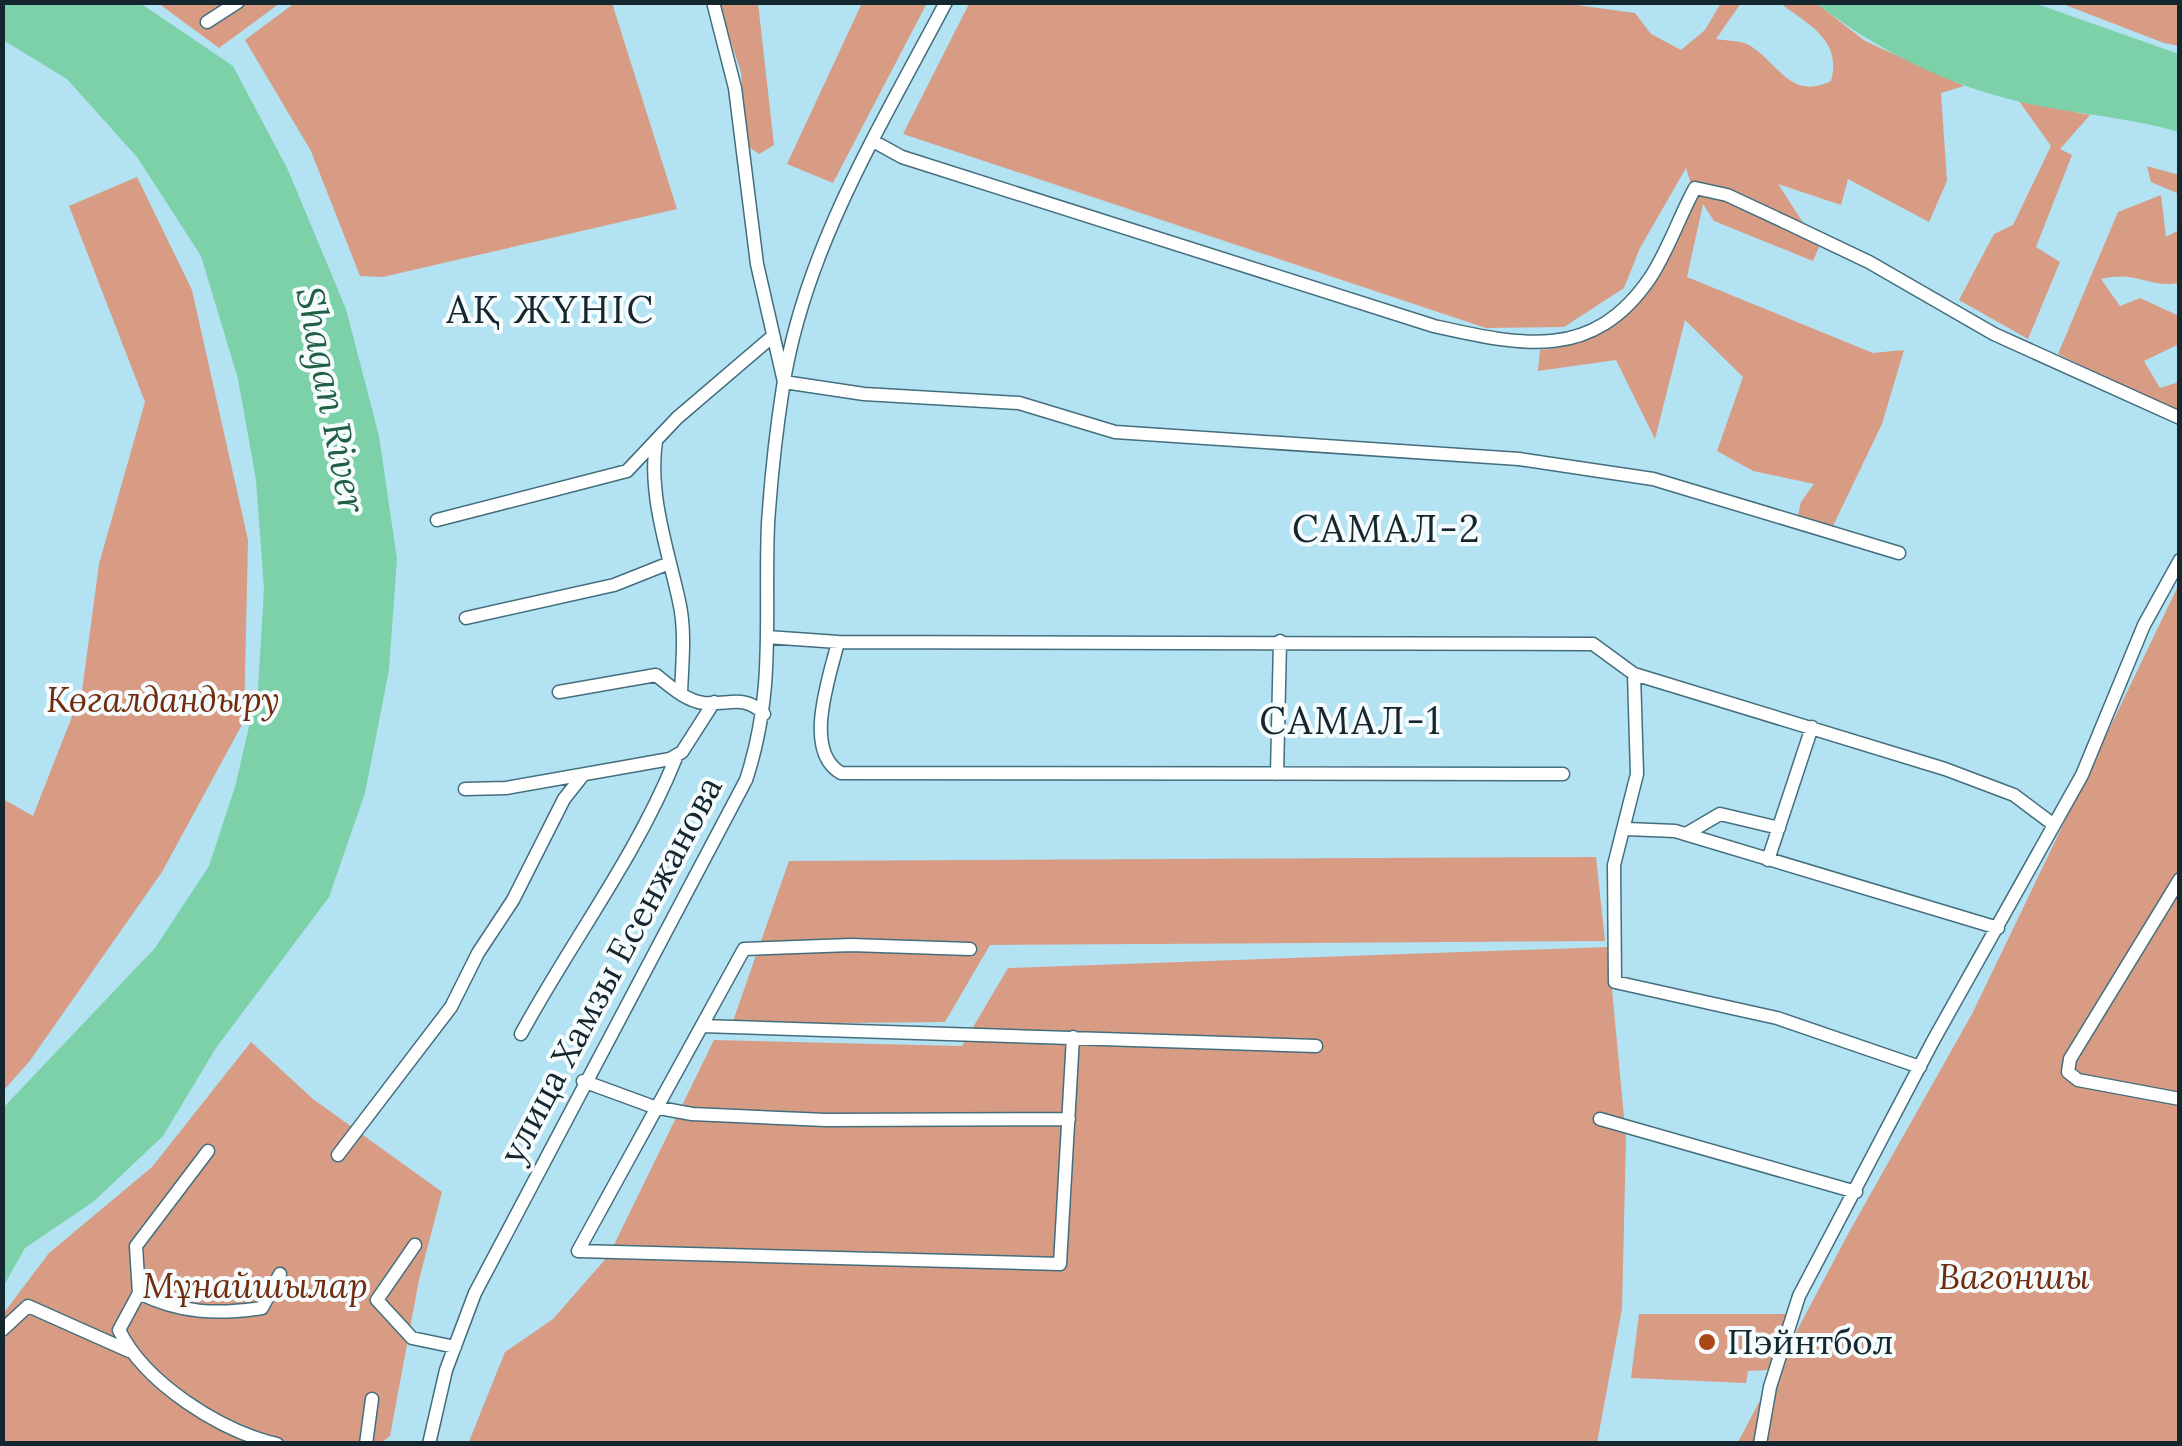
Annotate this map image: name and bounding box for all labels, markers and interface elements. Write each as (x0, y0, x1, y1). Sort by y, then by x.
water label: Shagan River (286, 283, 378, 518)
district label: АҚ ЖҮНІС (445, 285, 656, 333)
district label: САМАЛ-2 (1292, 504, 1482, 552)
park label: Көгалдандыру (46, 677, 280, 722)
district label: САМАЛ-1 (1259, 696, 1443, 744)
street label: улица Хамзы Есенжанова (489, 768, 732, 1171)
park label: Вагоншы (1938, 1254, 2090, 1299)
park label: Мұнайшылар (142, 1263, 368, 1308)
place label: Пэйнтбол (1727, 1319, 1894, 1364)
marker: Пэйнтбол (1696, 1331, 1718, 1353)

